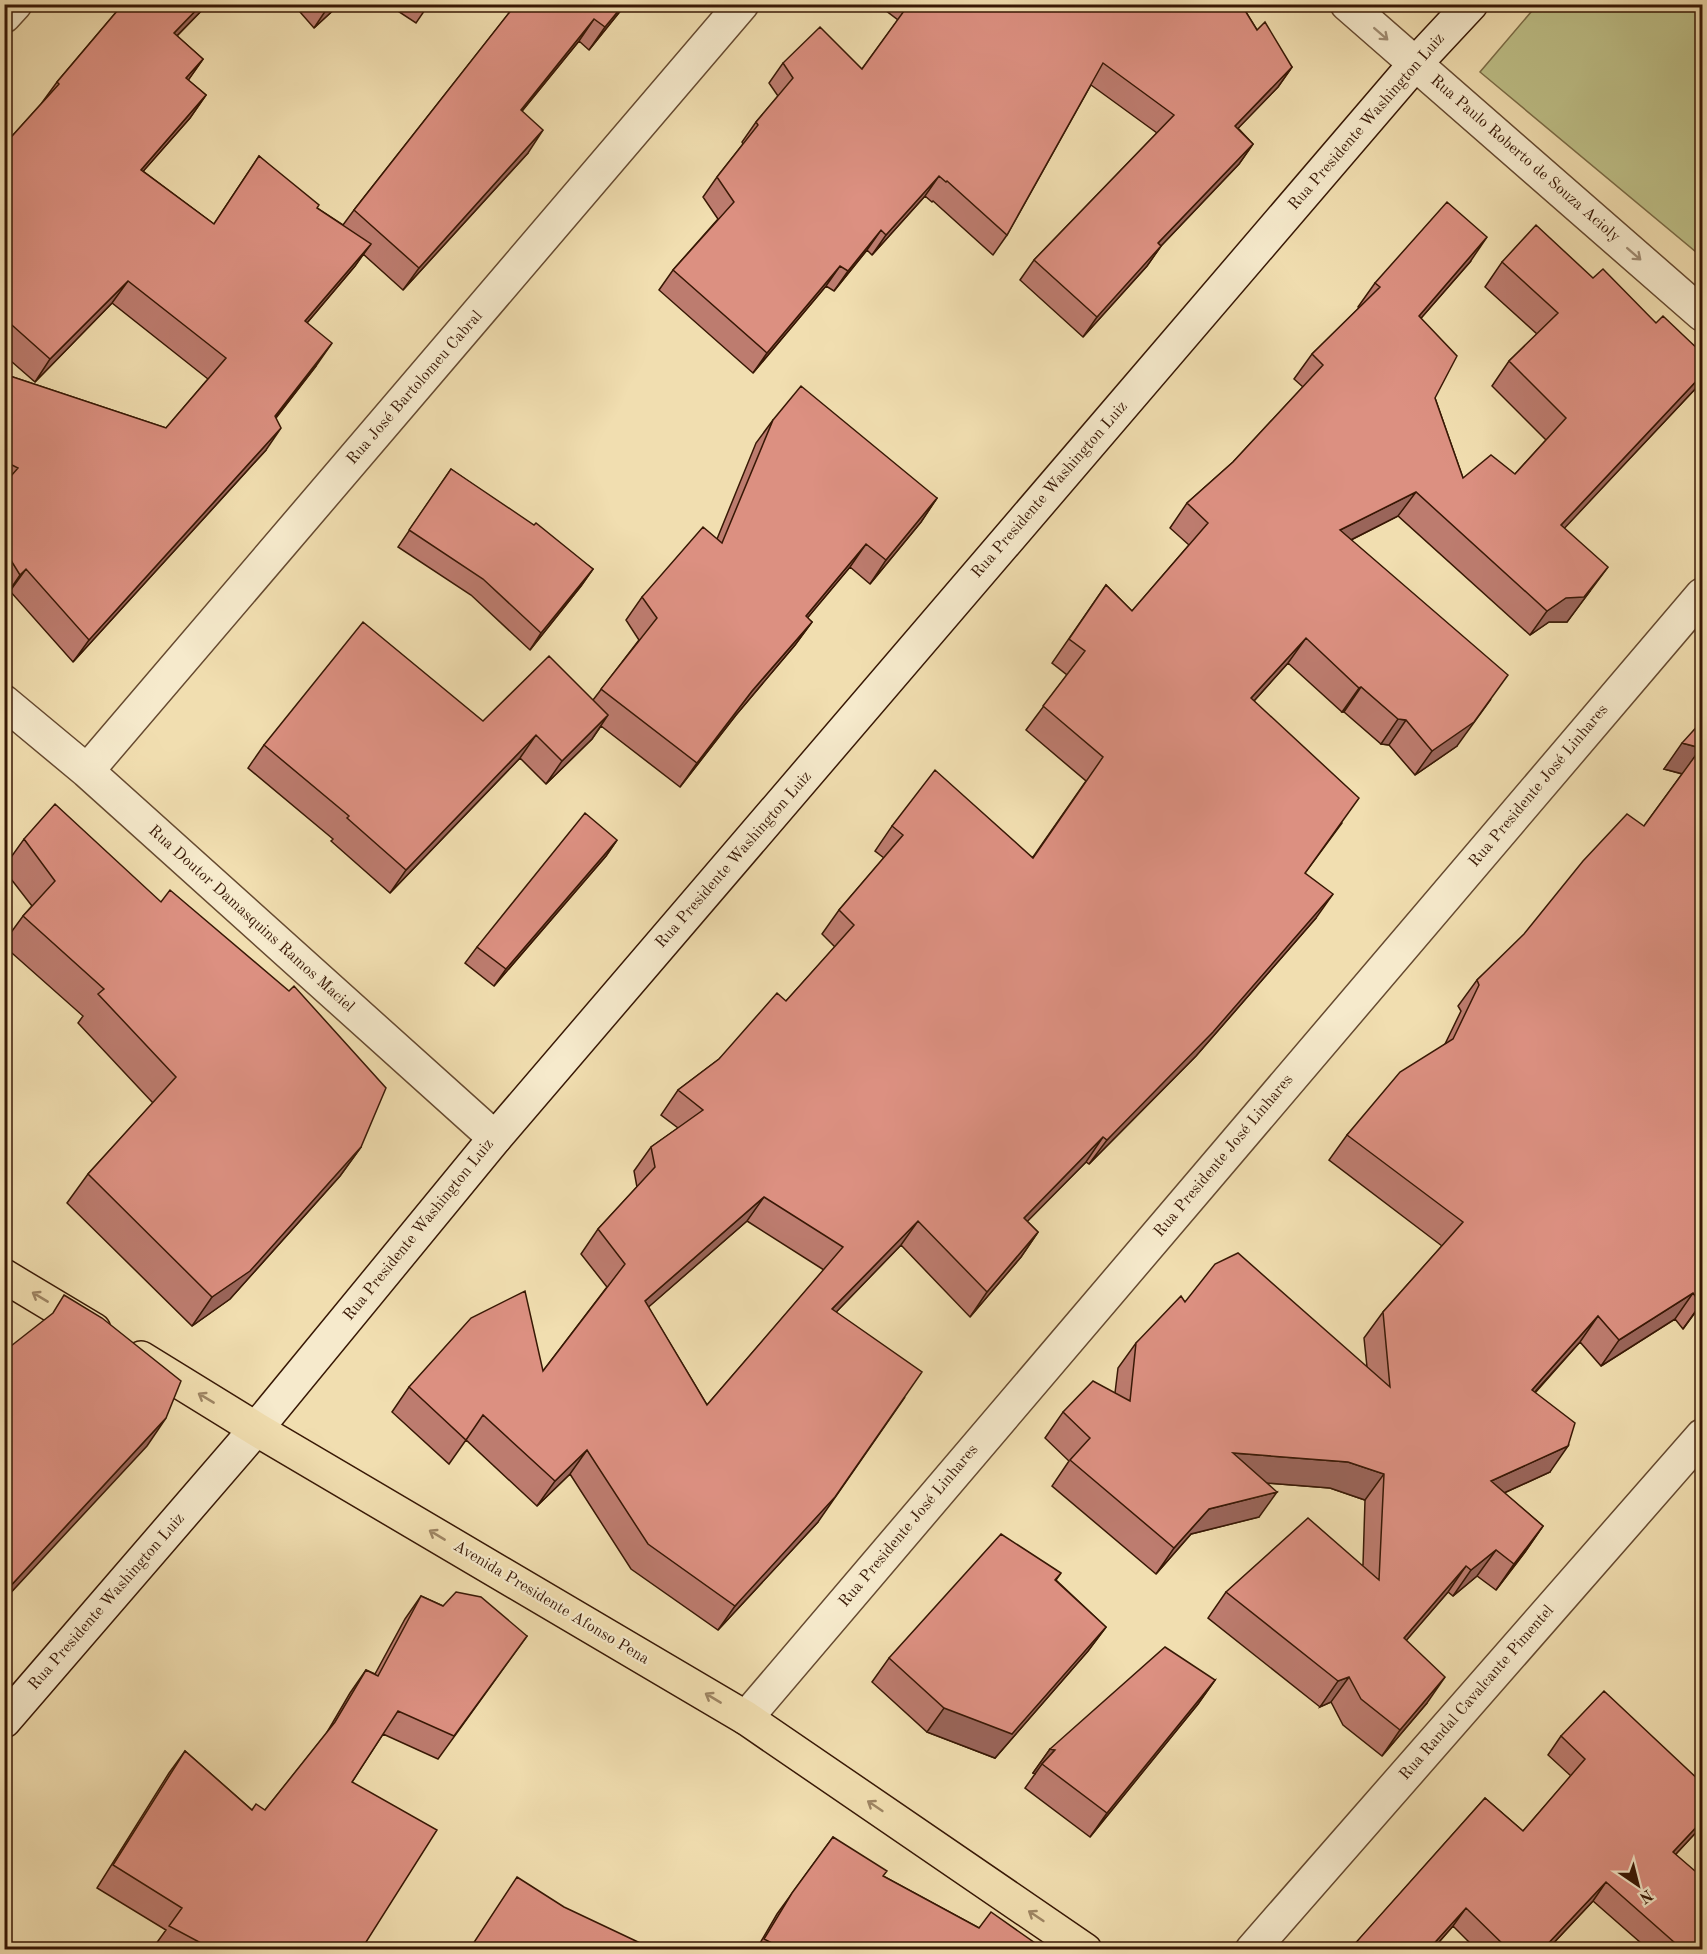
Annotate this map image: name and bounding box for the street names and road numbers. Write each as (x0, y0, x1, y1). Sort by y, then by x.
street label: Rua Presidente Washington Luiz (1286, 31, 1448, 213)
street label: Rua Paulo Roberto de Souza Acioly (1427, 72, 1623, 246)
street label: Rua José Bartolomeu Cabral (344, 308, 486, 468)
street label: Rua Presidente Washington Luiz (969, 399, 1131, 581)
street label: Rua Presidente José Linhares (1466, 702, 1612, 870)
street label: Rua Presidente Washington Luiz (653, 769, 815, 951)
street label: Rua Doutor Damasquins Ramos Maciel (145, 823, 357, 1015)
street label: Rua Presidente José Linhares (1151, 1072, 1297, 1240)
street label: Rua Presidente Washington Luiz (341, 1136, 497, 1324)
street label: Rua Presidente José Linhares (836, 1442, 982, 1610)
street label: Rua Presidente Washington Luiz (26, 1511, 188, 1693)
street label: Avenida Presidente Afonso Pena (450, 1538, 652, 1668)
street label: Rua Randal Cavalcante Pimentel (1397, 1603, 1557, 1783)

